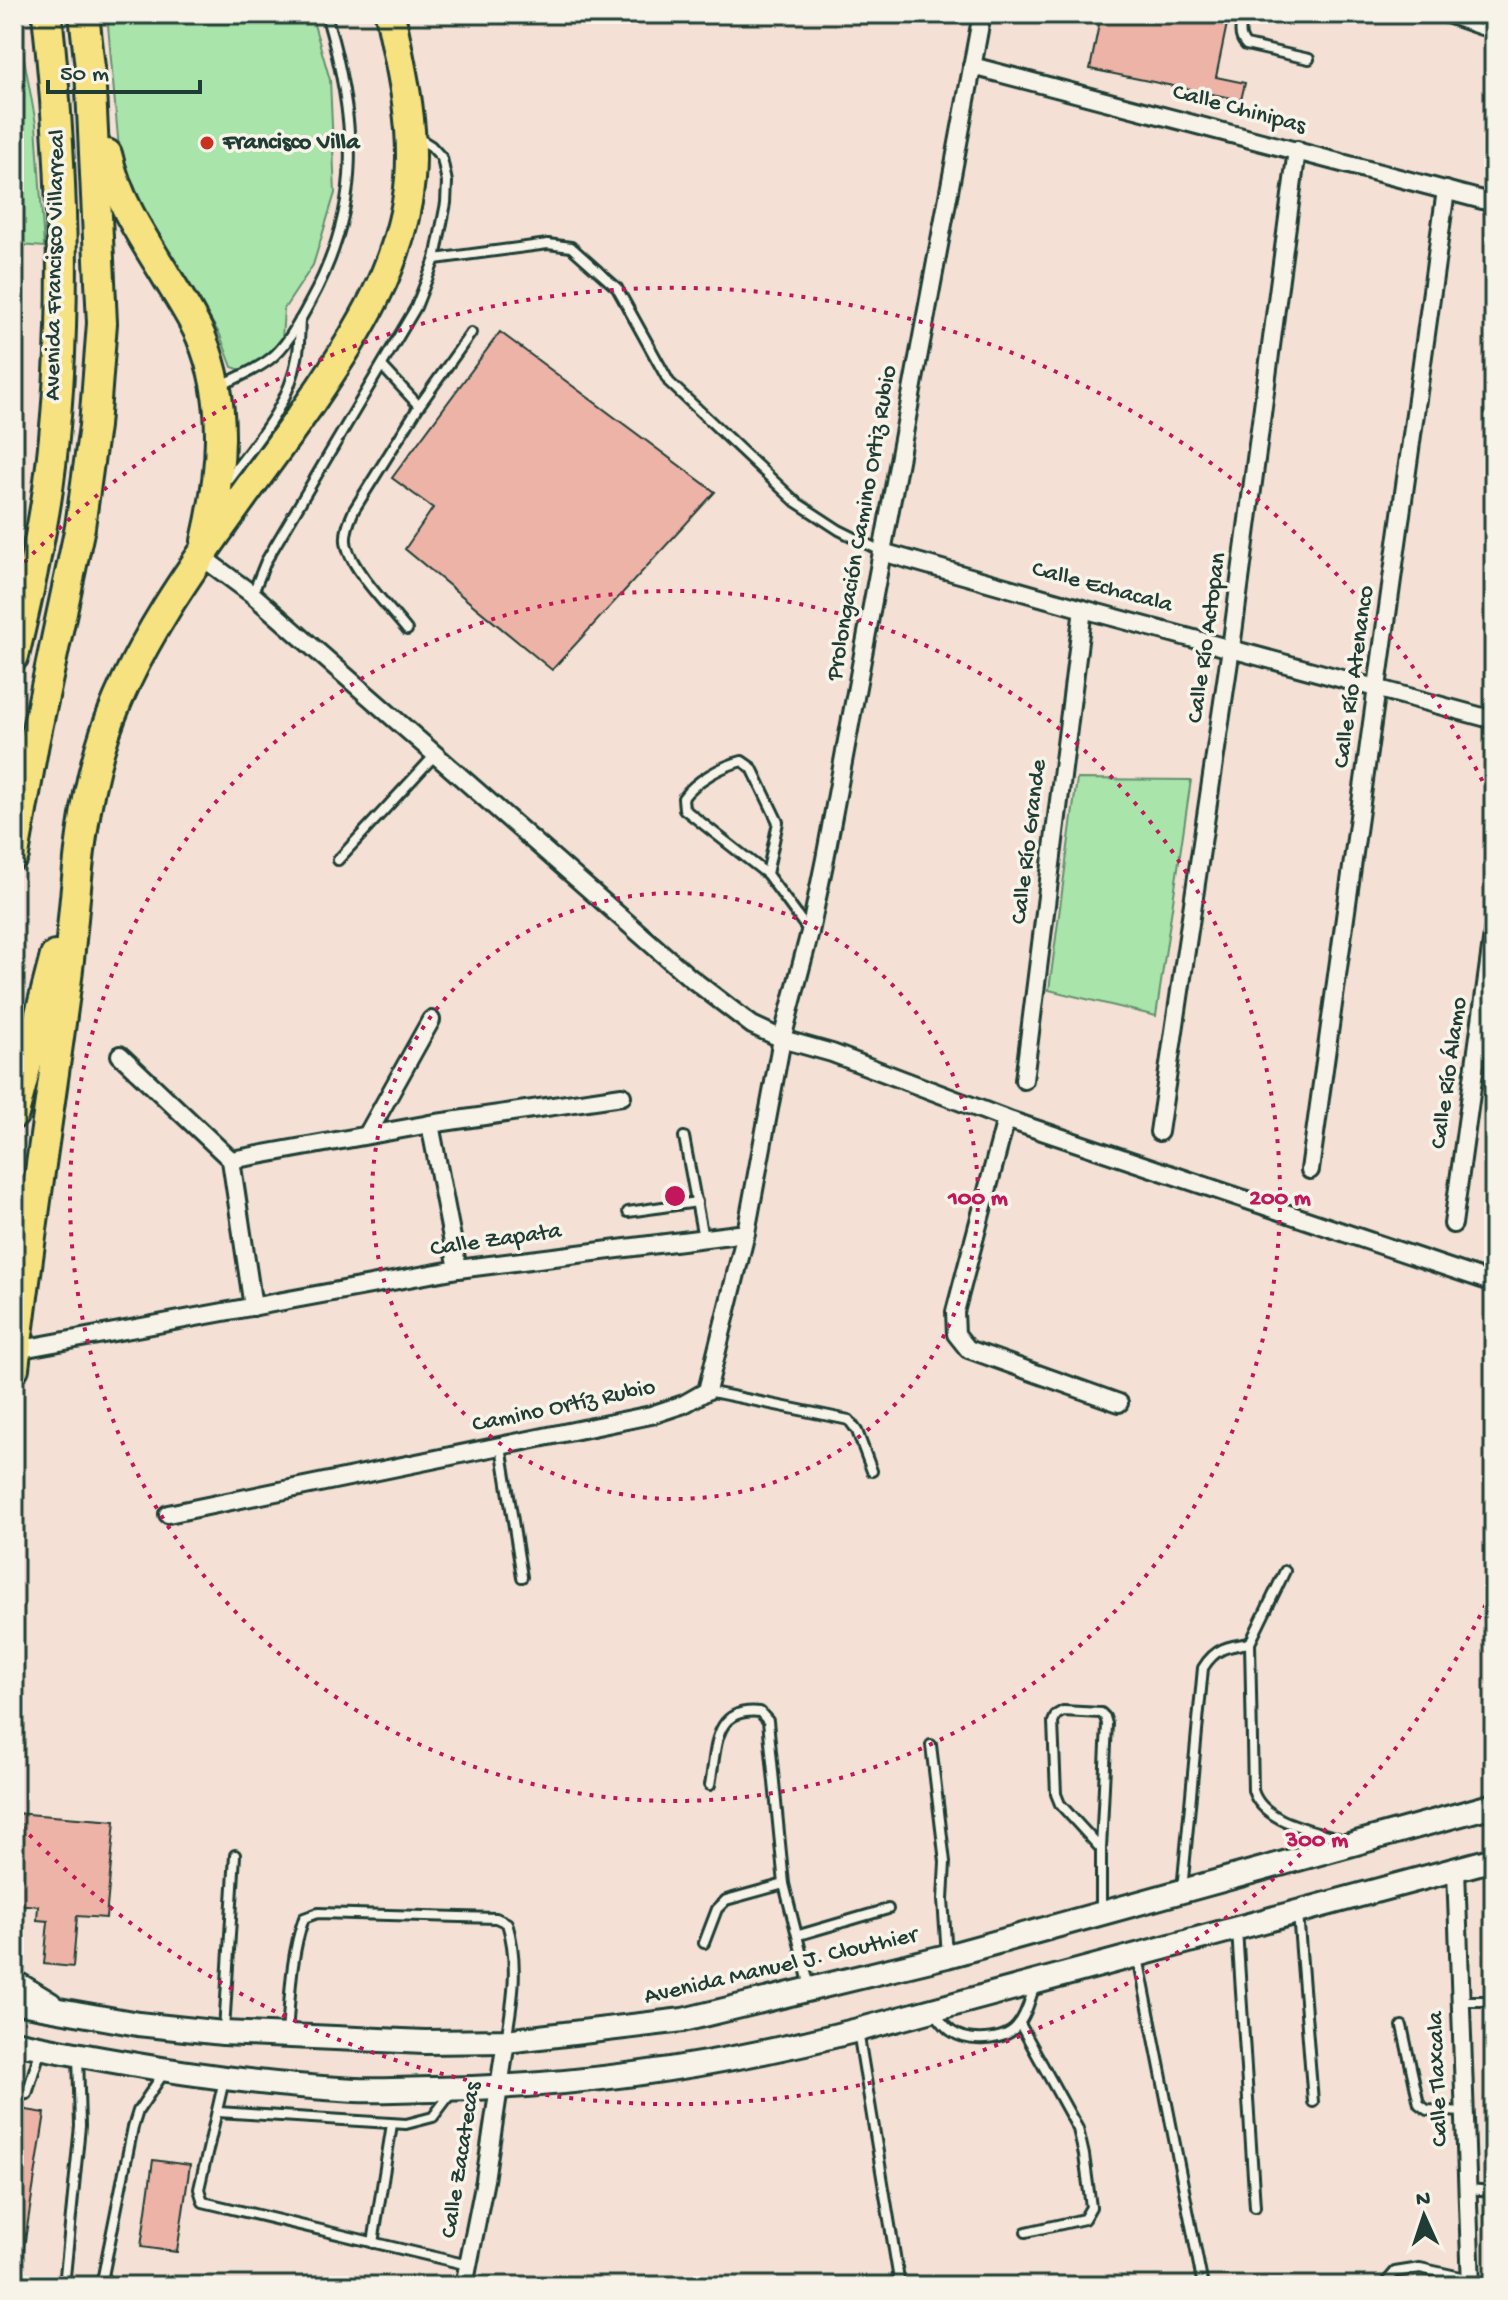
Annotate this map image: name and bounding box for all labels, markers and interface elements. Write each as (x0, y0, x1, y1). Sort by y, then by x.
scale bar (48, 44, 200, 94)
text: 50 m (60, 61, 109, 90)
street label: Calle Chinipas (1169, 78, 1310, 142)
street label: Avenida Francisco Villarreal (39, 129, 73, 401)
place label: Francisco Villa (222, 129, 361, 158)
marker: Francisco Villa (198, 134, 216, 152)
street label: Prolongación Camino Ortiz Rubio (821, 363, 905, 684)
street label: Calle Río Actopan (1182, 550, 1234, 725)
street label: Calle Echacala (1029, 555, 1176, 621)
street label: Calle Río Atenanco (1328, 584, 1382, 770)
street label: Calle Río Grande (1006, 757, 1055, 926)
street label: Calle Río Álamo (1425, 995, 1475, 1151)
centre of rings (661, 1182, 689, 1210)
text: 100 m (947, 1185, 1008, 1214)
text: 200 m (1249, 1185, 1311, 1214)
street label: Calle Zapata (429, 1217, 564, 1265)
street label: Camino Ortíz Rubio (470, 1373, 658, 1441)
text: 300 m (1285, 1827, 1348, 1856)
street label: Avenida Manuel J. Clouthier (642, 1921, 923, 2013)
street label: Calle Tlaxcala (1422, 2010, 1456, 2147)
street label: Calle Zacatecas (435, 2079, 489, 2240)
north arrow (1384, 2176, 1464, 2256)
text: N (1415, 2187, 1431, 2213)

